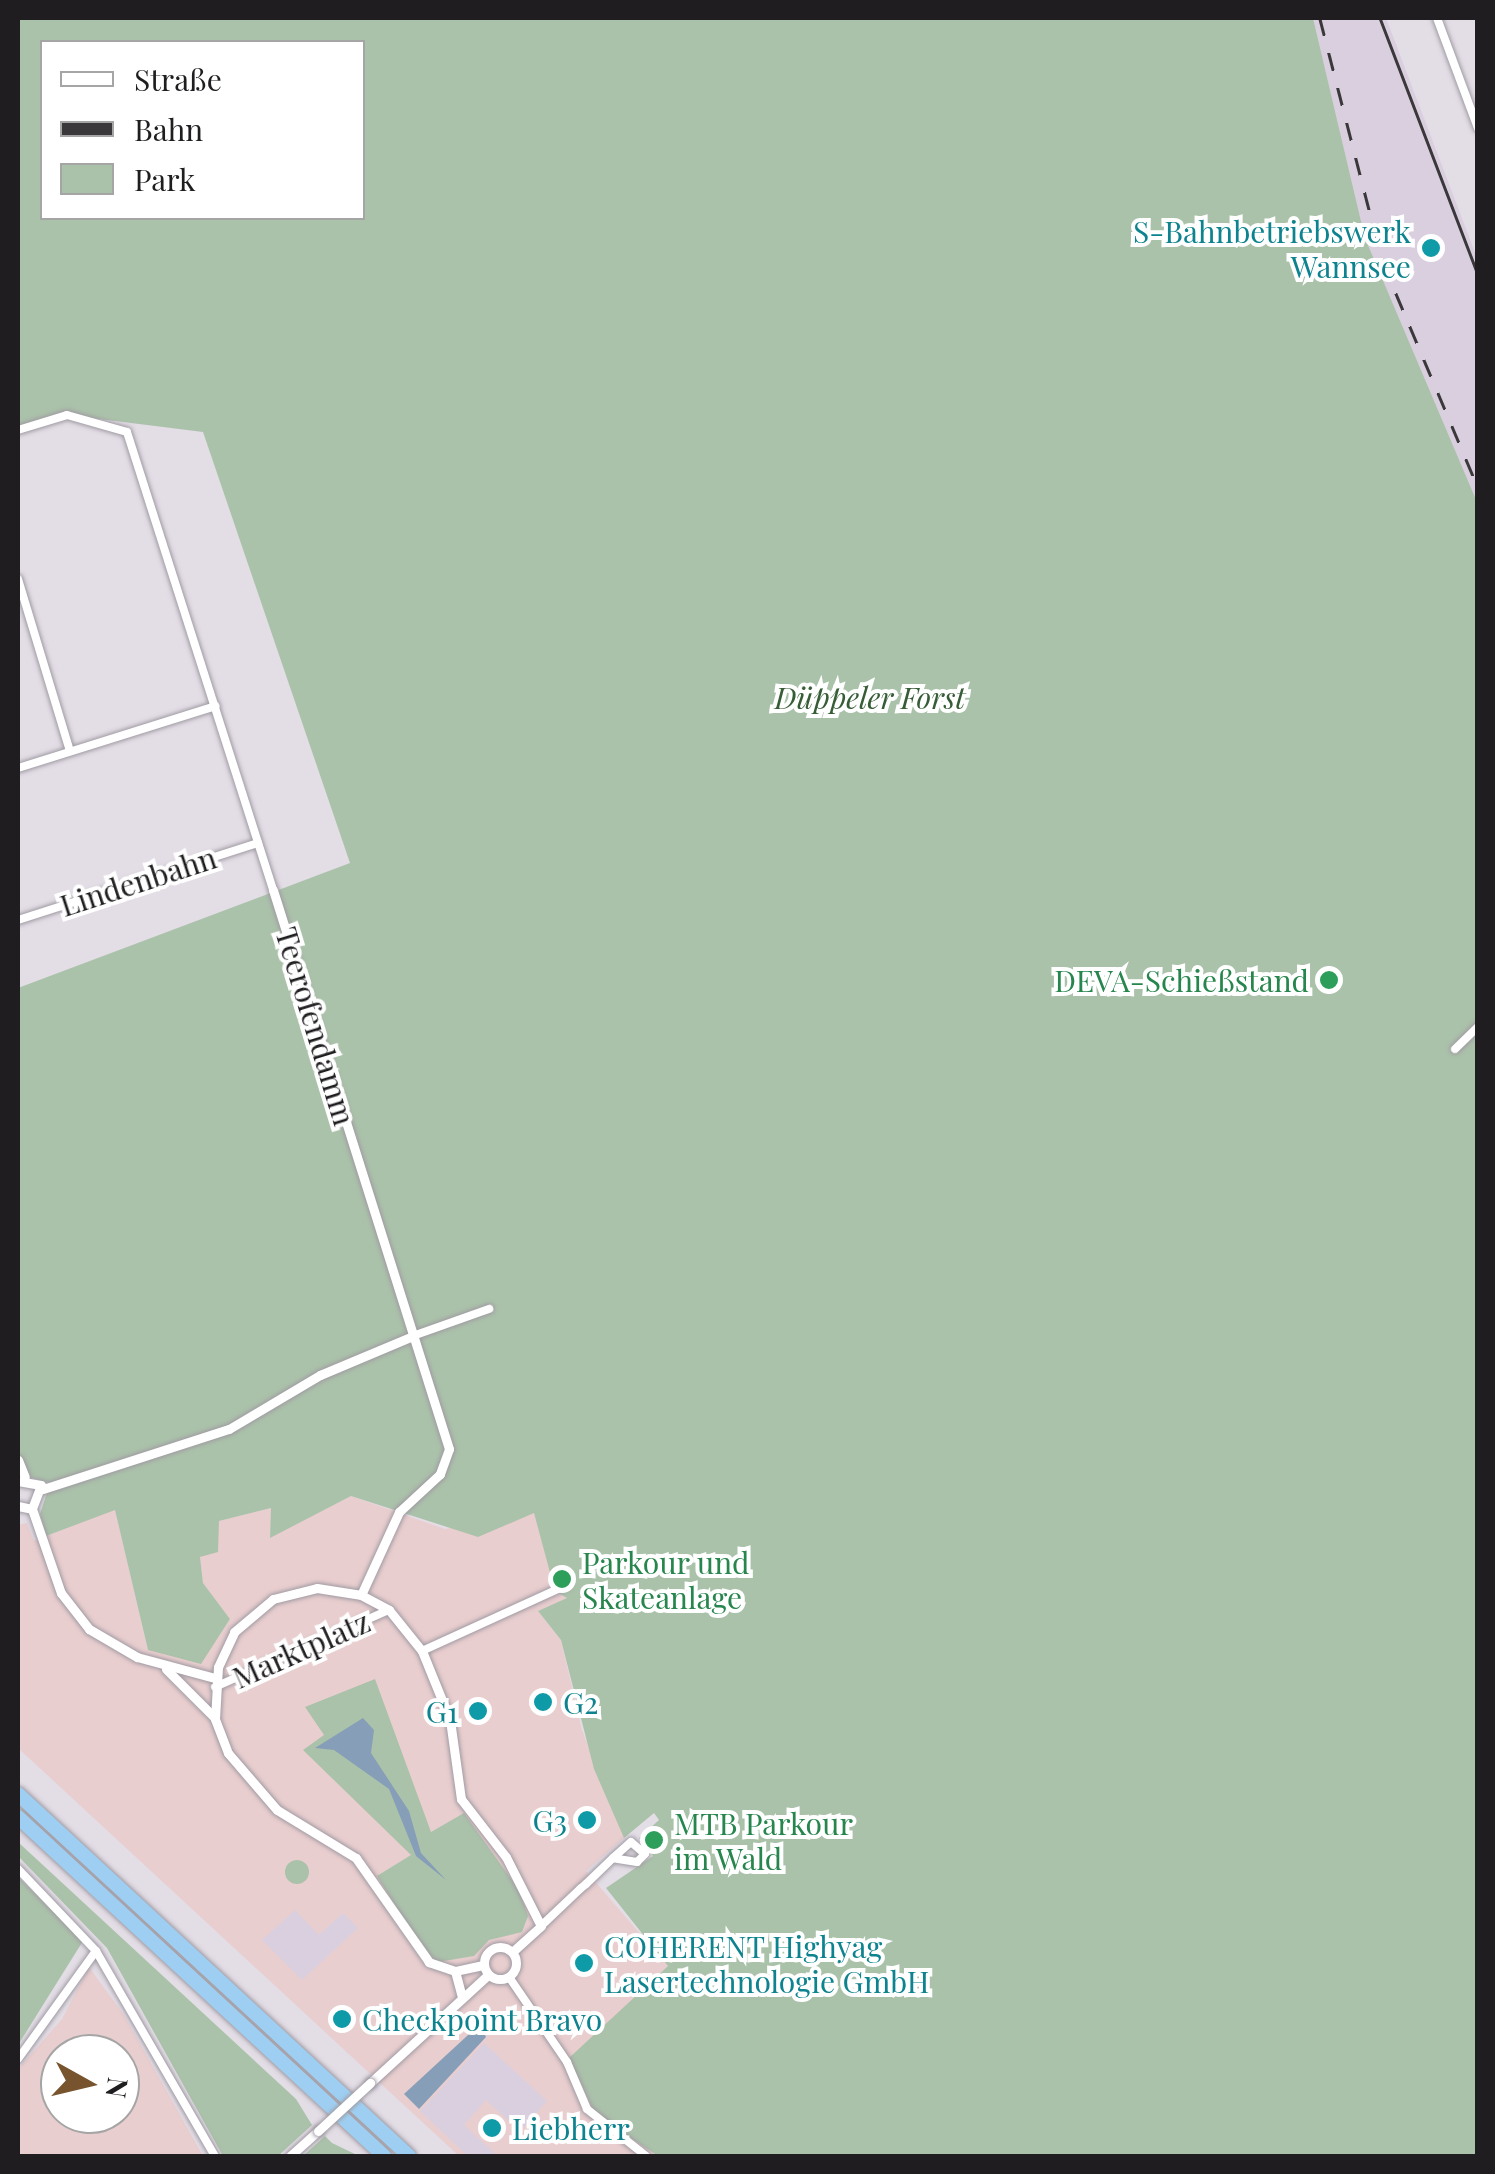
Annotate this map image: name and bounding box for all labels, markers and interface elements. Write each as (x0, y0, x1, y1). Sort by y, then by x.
legend (40, 40, 365, 220)
text: Straße (134, 59, 222, 99)
text: Bahn (134, 109, 203, 149)
text: Park (134, 159, 196, 199)
place label: S-Bahnbetriebswerk Wannsee (1133, 213, 1411, 284)
marker: S-Bahnbetriebswerk Wannsee (1420, 237, 1442, 259)
park label: Düppeler Forst (775, 679, 965, 715)
street label: Lindenbahn (55, 839, 221, 923)
street label: Teerofendamm (269, 923, 363, 1129)
place label: DEVA-Schießstand (1054, 962, 1309, 998)
marker: DEVA-Schießstand (1318, 969, 1340, 991)
place label: Parkour und Skateanlage (582, 1544, 750, 1614)
marker: Parkour und Skateanlage (551, 1568, 573, 1590)
street label: Marktplatz (227, 1603, 375, 1695)
place label: G2 (563, 1684, 598, 1720)
marker: G2 (532, 1691, 554, 1713)
place label: G1 (426, 1693, 458, 1729)
marker: G1 (467, 1700, 489, 1722)
place label: G3 (532, 1802, 567, 1838)
place label: MTB Parkour im Wald (674, 1805, 853, 1876)
marker: G3 (576, 1809, 598, 1831)
marker: MTB Parkour im Wald (643, 1829, 665, 1851)
place label: COHERENT Highyag Lasertechnologie GmbH (604, 1928, 929, 1998)
marker: COHERENT Highyag Lasertechnologie GmbH (573, 1952, 595, 1974)
place label: Checkpoint Bravo (362, 2001, 603, 2037)
marker: Checkpoint Bravo (331, 2008, 353, 2030)
north arrow (40, 2034, 140, 2134)
text: N (98, 2075, 138, 2101)
place label: Liebherr (512, 2110, 630, 2146)
marker: Liebherr (481, 2117, 503, 2139)

